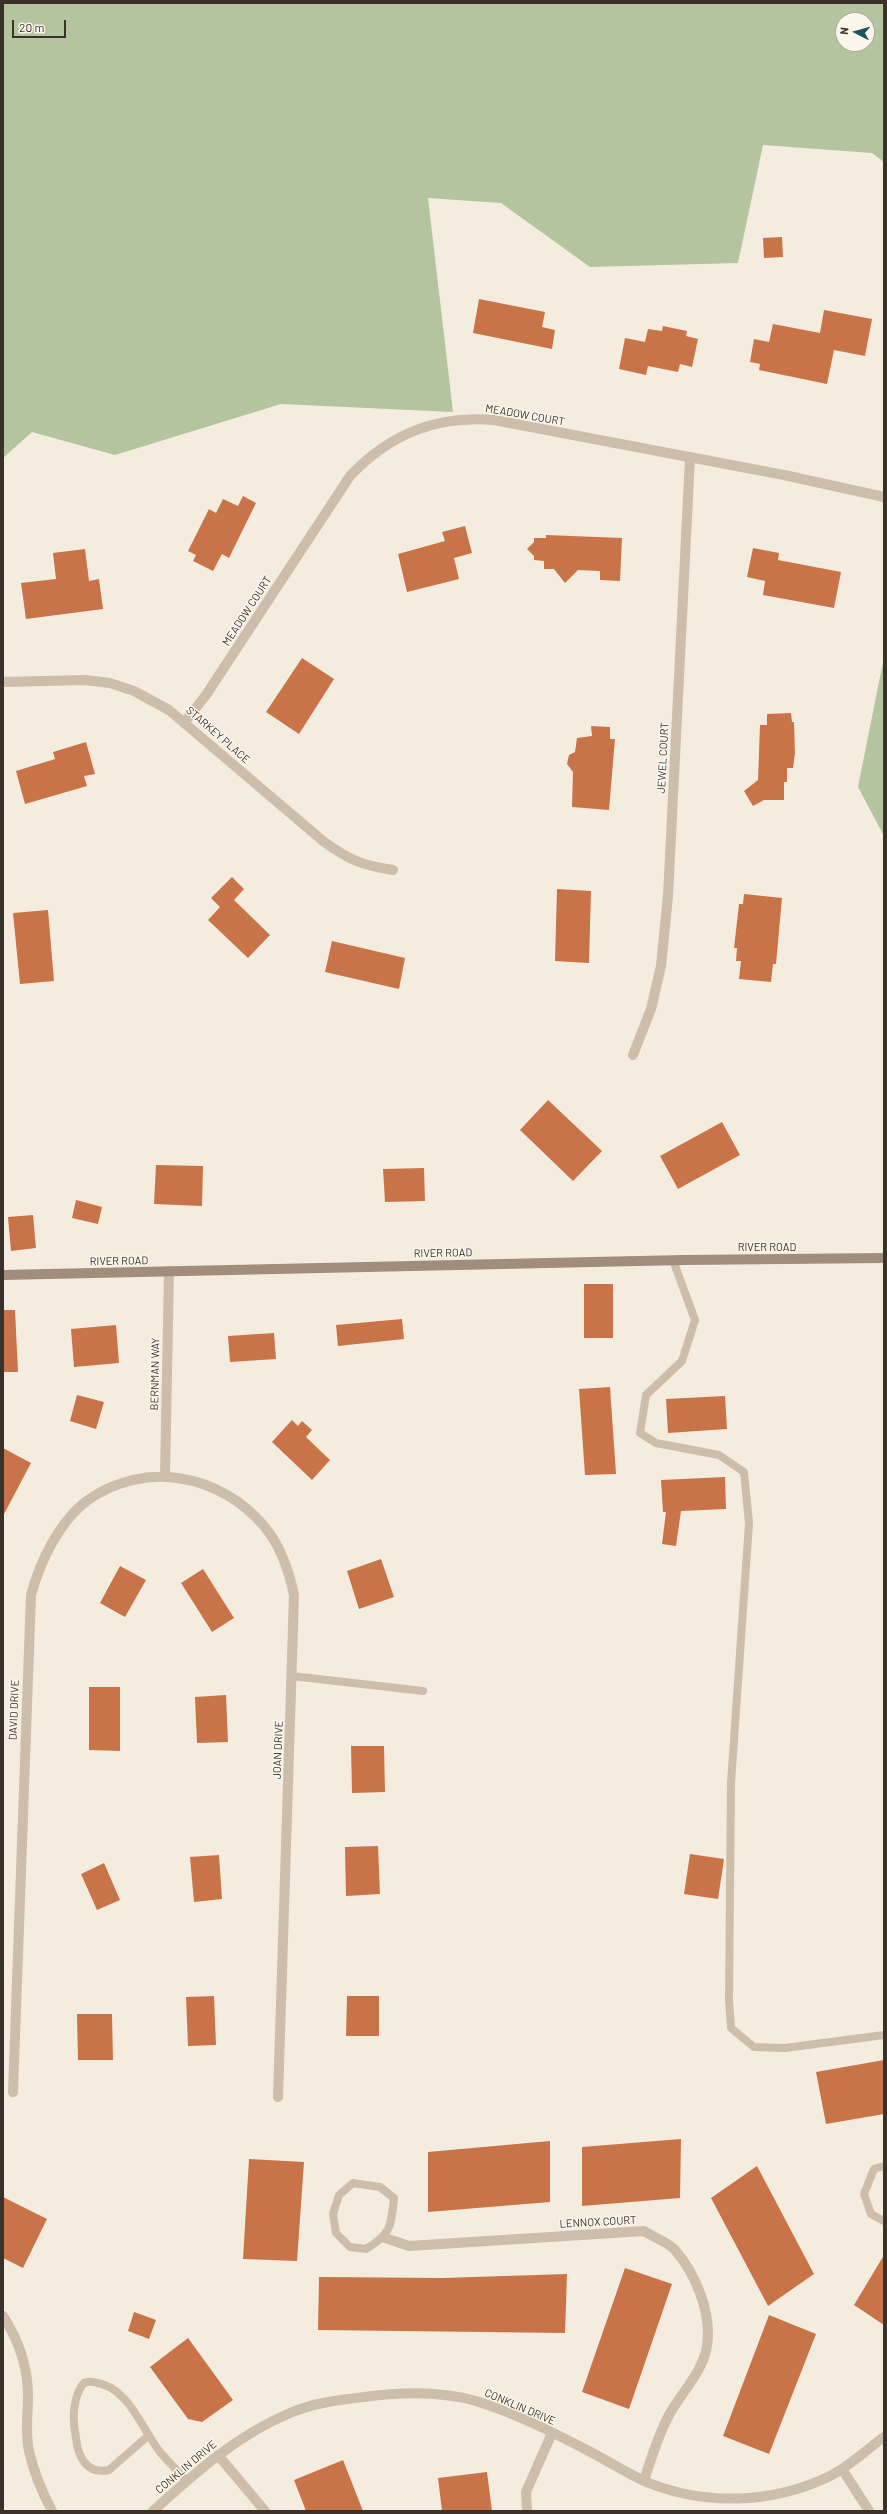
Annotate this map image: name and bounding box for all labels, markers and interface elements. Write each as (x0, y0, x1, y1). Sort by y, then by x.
scale bar (14, 12, 68, 38)
north arrow (835, 12, 875, 52)
text: 20 m (19, 20, 45, 34)
text: N (837, 26, 850, 35)
street label: MEADOW COURT (484, 402, 566, 428)
street label: MEADOW COURT (220, 574, 274, 648)
street label: STARKEY PLACE (183, 704, 253, 766)
street label: JEWEL COURT (655, 722, 671, 794)
street label: RIVER ROAD (738, 1240, 796, 1254)
street label: RIVER ROAD (414, 1246, 472, 1260)
street label: RIVER ROAD (90, 1254, 148, 1268)
street label: BERNMAN WAY (148, 1338, 162, 1410)
street label: DAVID DRIVE (6, 1680, 22, 1740)
street label: JOAN DRIVE (270, 1720, 286, 1780)
street label: LENNOX COURT (559, 2213, 637, 2231)
street label: CONKLIN DRIVE (483, 2386, 557, 2428)
street label: CONKLIN DRIVE (153, 2438, 219, 2496)

